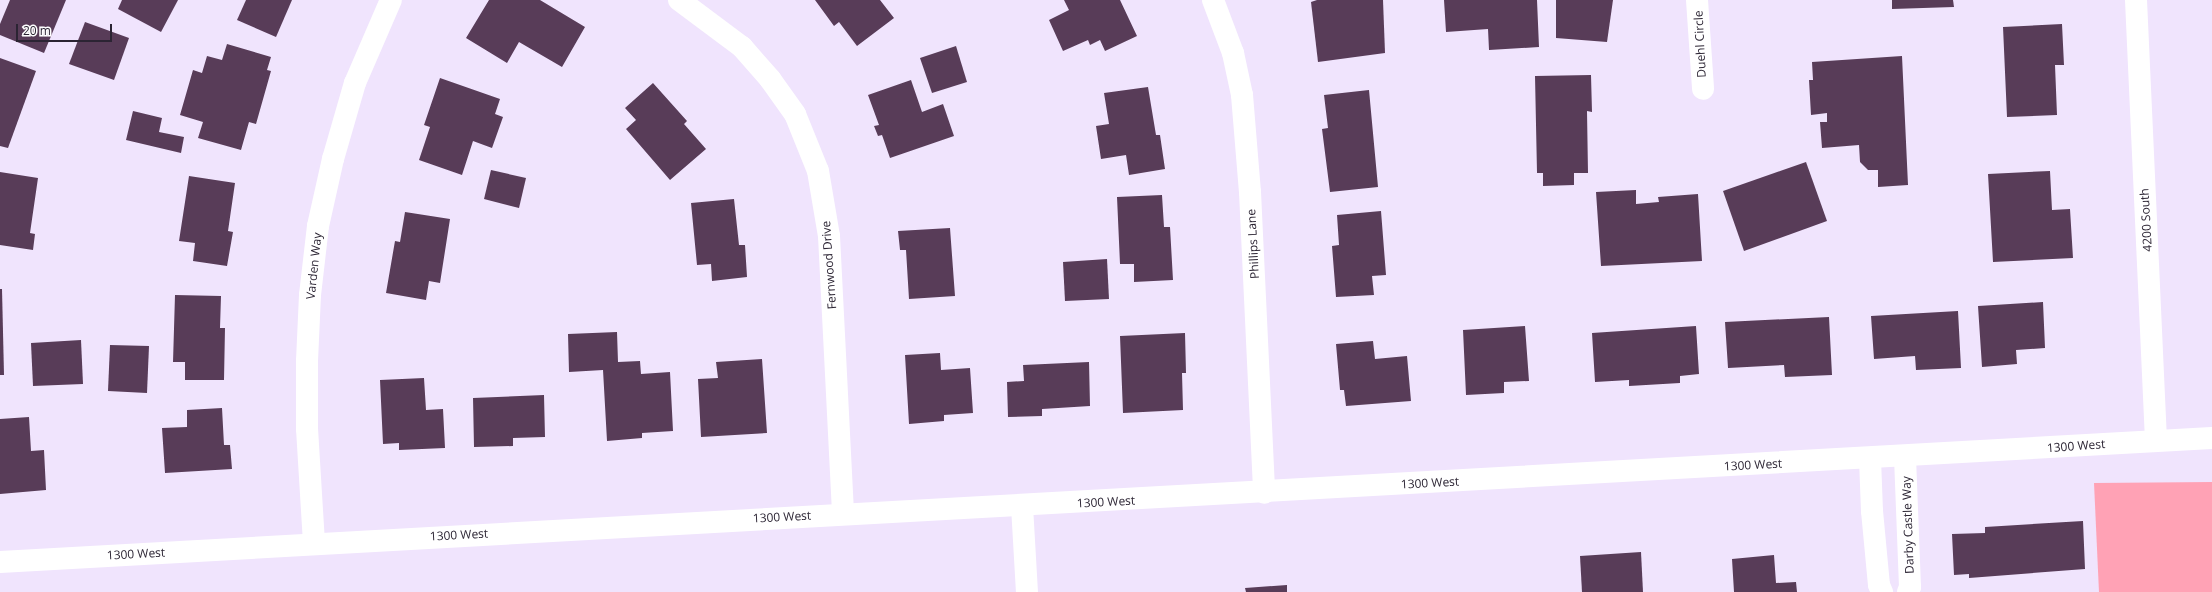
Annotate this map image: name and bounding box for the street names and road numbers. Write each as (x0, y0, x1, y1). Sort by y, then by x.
street label: Duehl Circle (1691, 10, 1709, 78)
street label: 4200 South (2137, 188, 2155, 252)
street label: Phillips Lane (1244, 209, 1262, 279)
street label: Fernwood Drive (819, 220, 839, 310)
street label: Varden Way (303, 232, 325, 300)
street label: 1300 West (2046, 437, 2106, 455)
street label: 1300 West (1723, 456, 1783, 474)
street label: 1300 West (1400, 474, 1460, 492)
street label: Darby Castle Way (1899, 476, 1917, 574)
street label: 1300 West (1076, 493, 1136, 511)
street label: 1300 West (752, 508, 812, 526)
street label: 1300 West (429, 526, 489, 544)
street label: 1300 West (106, 545, 166, 563)

